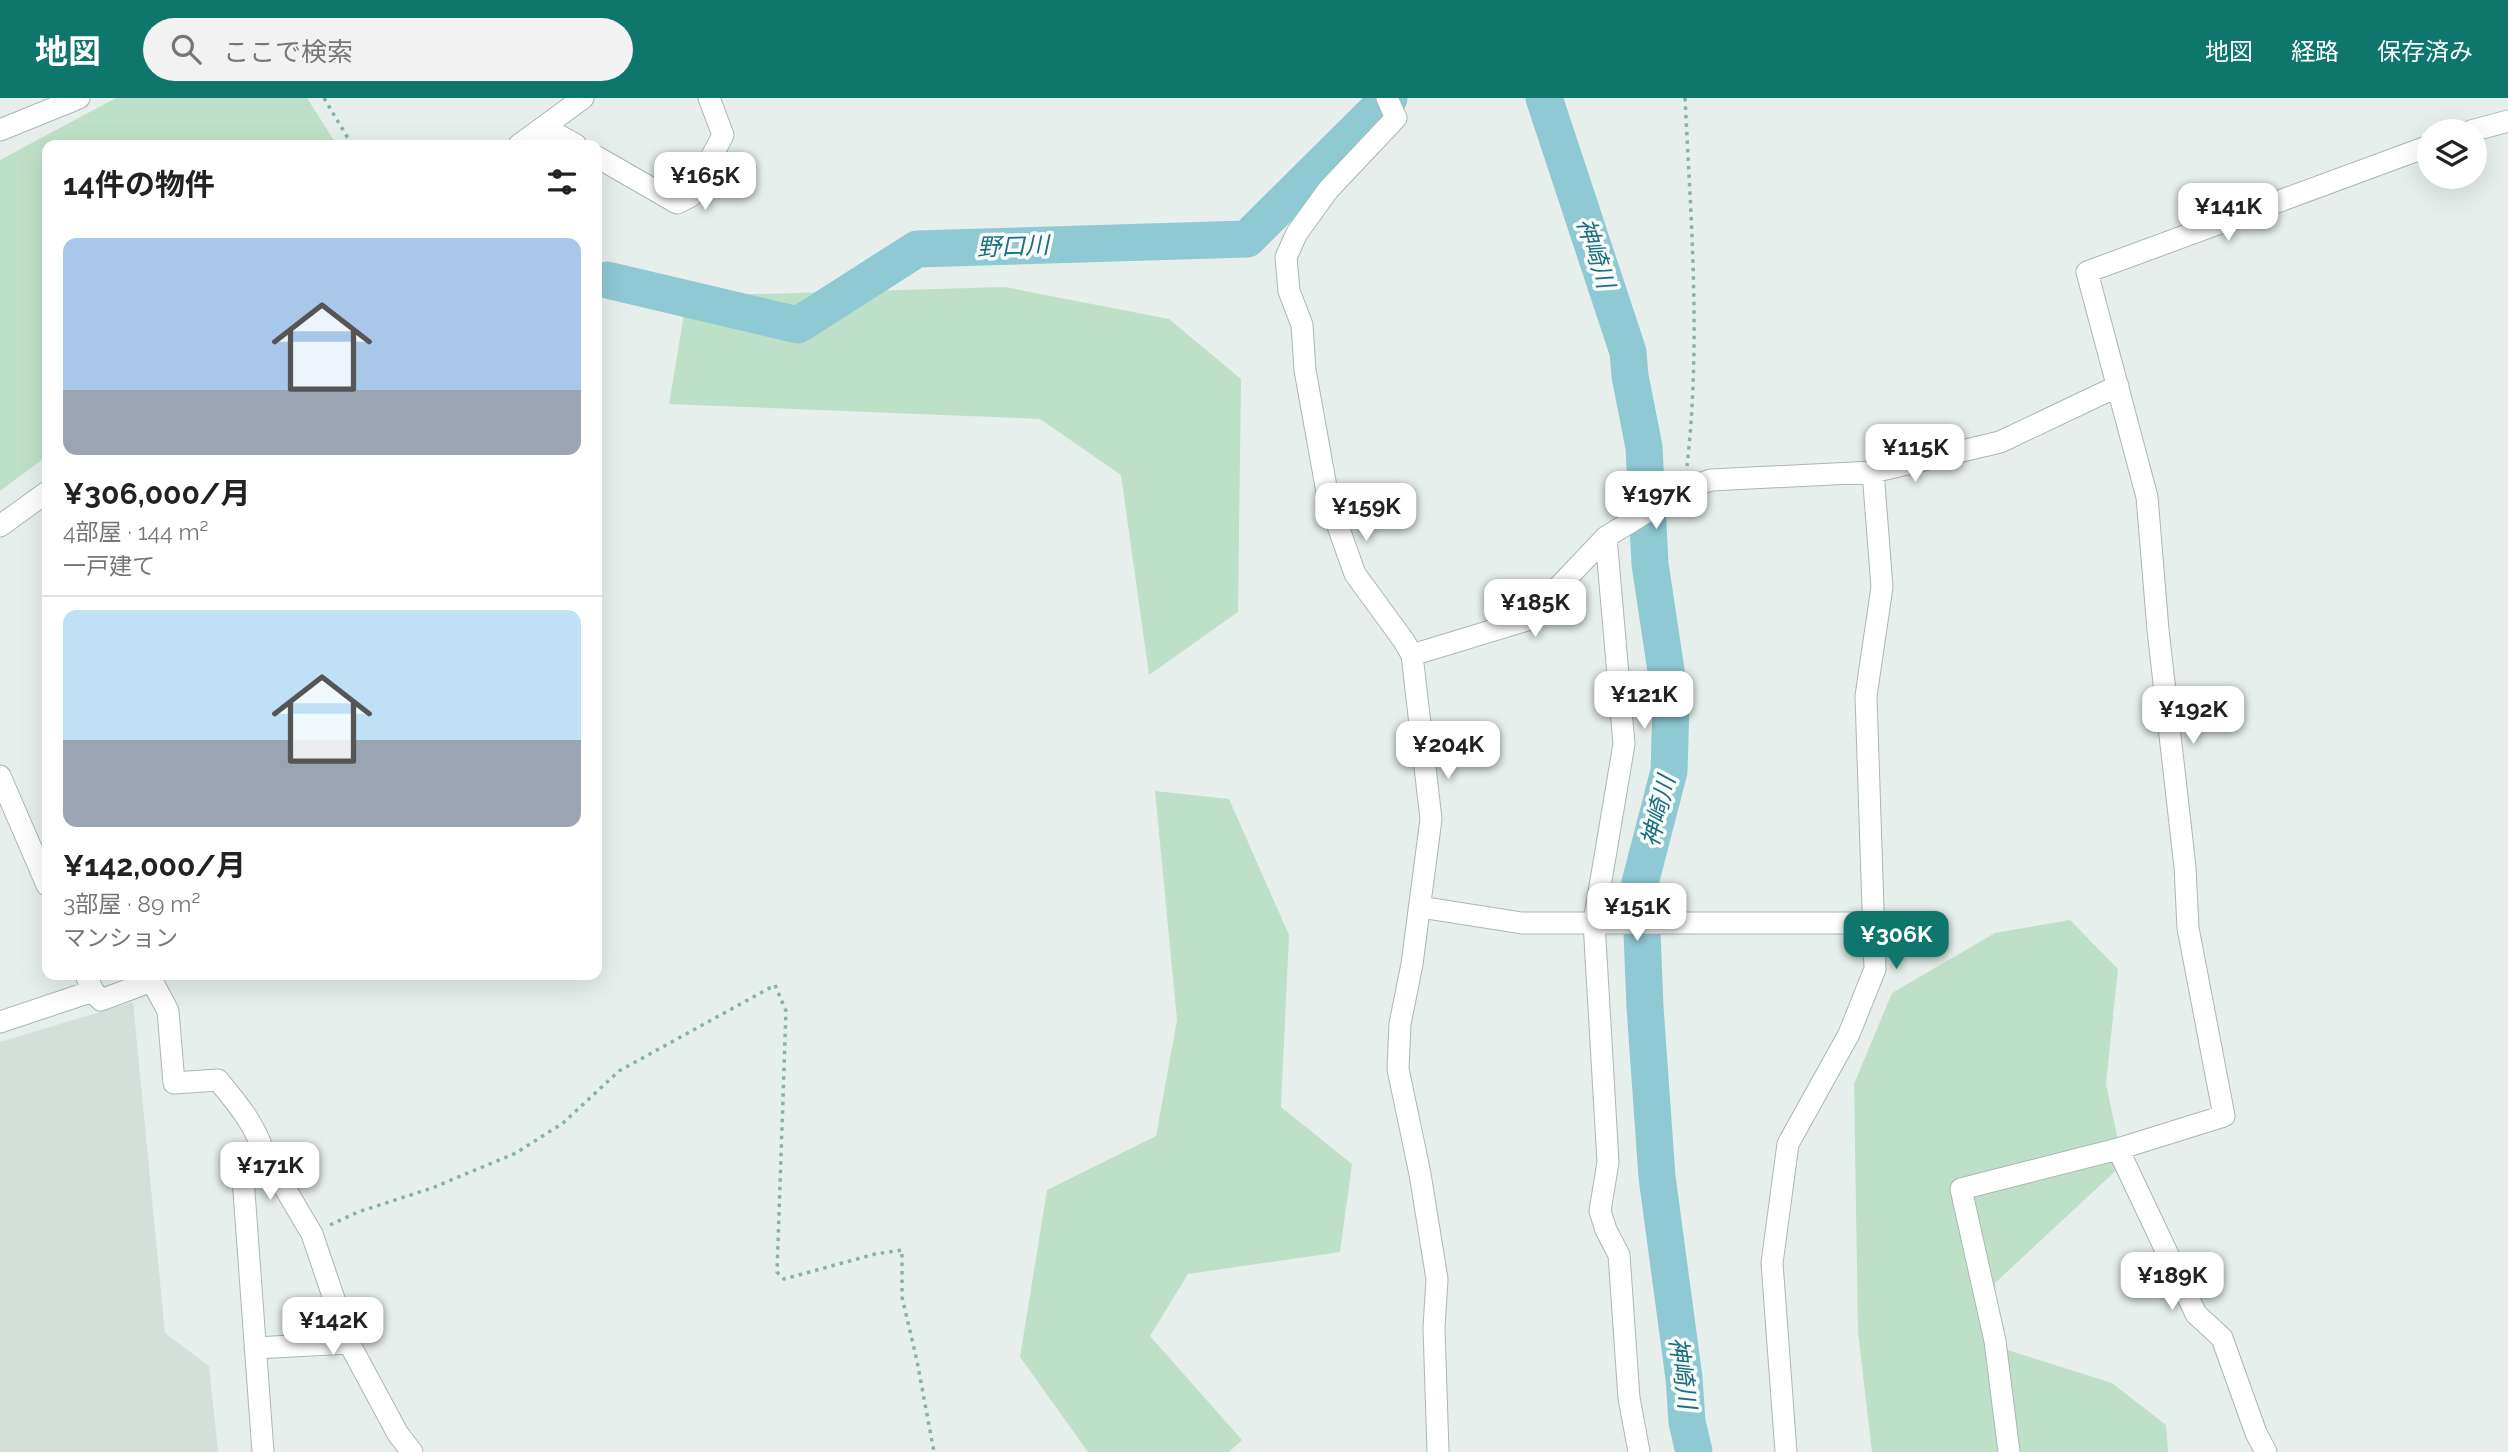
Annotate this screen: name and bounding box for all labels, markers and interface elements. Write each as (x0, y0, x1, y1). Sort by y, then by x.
search box (143, 18, 633, 81)
icon: search (167, 30, 205, 68)
text: 地図 (35, 32, 101, 71)
text: ここで検索 (223, 37, 353, 67)
text: 地図 (2205, 37, 2253, 66)
text: 経路 (2291, 37, 2339, 66)
text: 保存済み (2377, 37, 2473, 66)
map controls (2417, 119, 2487, 189)
button: layers (2417, 119, 2487, 189)
pin: ¥165K (656, 152, 754, 212)
text: ¥165K (670, 161, 740, 188)
icon: filters (543, 163, 581, 201)
text: 14件の物件 (63, 167, 215, 202)
pin: ¥141K (2179, 184, 2277, 243)
text: ¥141K (2194, 192, 2262, 219)
water label: 神崎川 (1571, 214, 1622, 295)
water label: 野口川 (977, 230, 1052, 262)
icon: home (259, 284, 385, 410)
pin: ¥115K (1866, 424, 1964, 484)
text: ¥115K (1881, 433, 1949, 460)
pin: ¥197K (1607, 472, 1705, 531)
text: ¥306,000/月 (63, 476, 251, 511)
text: ¥197K (1621, 480, 1691, 507)
pin: ¥159K (1317, 484, 1415, 543)
text: ¥159K (1331, 492, 1401, 519)
text: 4部屋 · 144 m² (63, 518, 209, 545)
text: 一戸建て (63, 552, 155, 579)
pin: ¥185K (1486, 580, 1584, 639)
text: ¥185K (1500, 588, 1570, 615)
icon: home (259, 656, 385, 782)
pin: ¥121K (1595, 672, 1693, 731)
text: ¥121K (1610, 680, 1678, 707)
pin: ¥192K (2144, 686, 2242, 746)
text: ¥192K (2158, 695, 2228, 722)
pin: ¥204K (1399, 722, 1497, 781)
text: ¥204K (1412, 730, 1484, 757)
water label: 神崎川 (1635, 770, 1682, 849)
text: ¥142,000/月 (63, 848, 246, 883)
pin: ¥151K (1588, 884, 1686, 943)
text: 3部屋 · 89 m² (63, 890, 200, 917)
text: ¥151K (1603, 892, 1671, 919)
pin: ¥306K (1847, 912, 1945, 971)
text: ¥306K (1860, 920, 1932, 947)
text: マンション (63, 924, 178, 951)
pin: ¥171K (221, 1142, 319, 1202)
text: ¥171K (236, 1151, 304, 1178)
pin: ¥189K (2123, 1252, 2221, 1312)
text: ¥189K (2137, 1261, 2207, 1288)
pin: ¥142K (284, 1298, 382, 1357)
text: ¥142K (298, 1306, 368, 1333)
water label: 神崎川 (1664, 1335, 1703, 1414)

